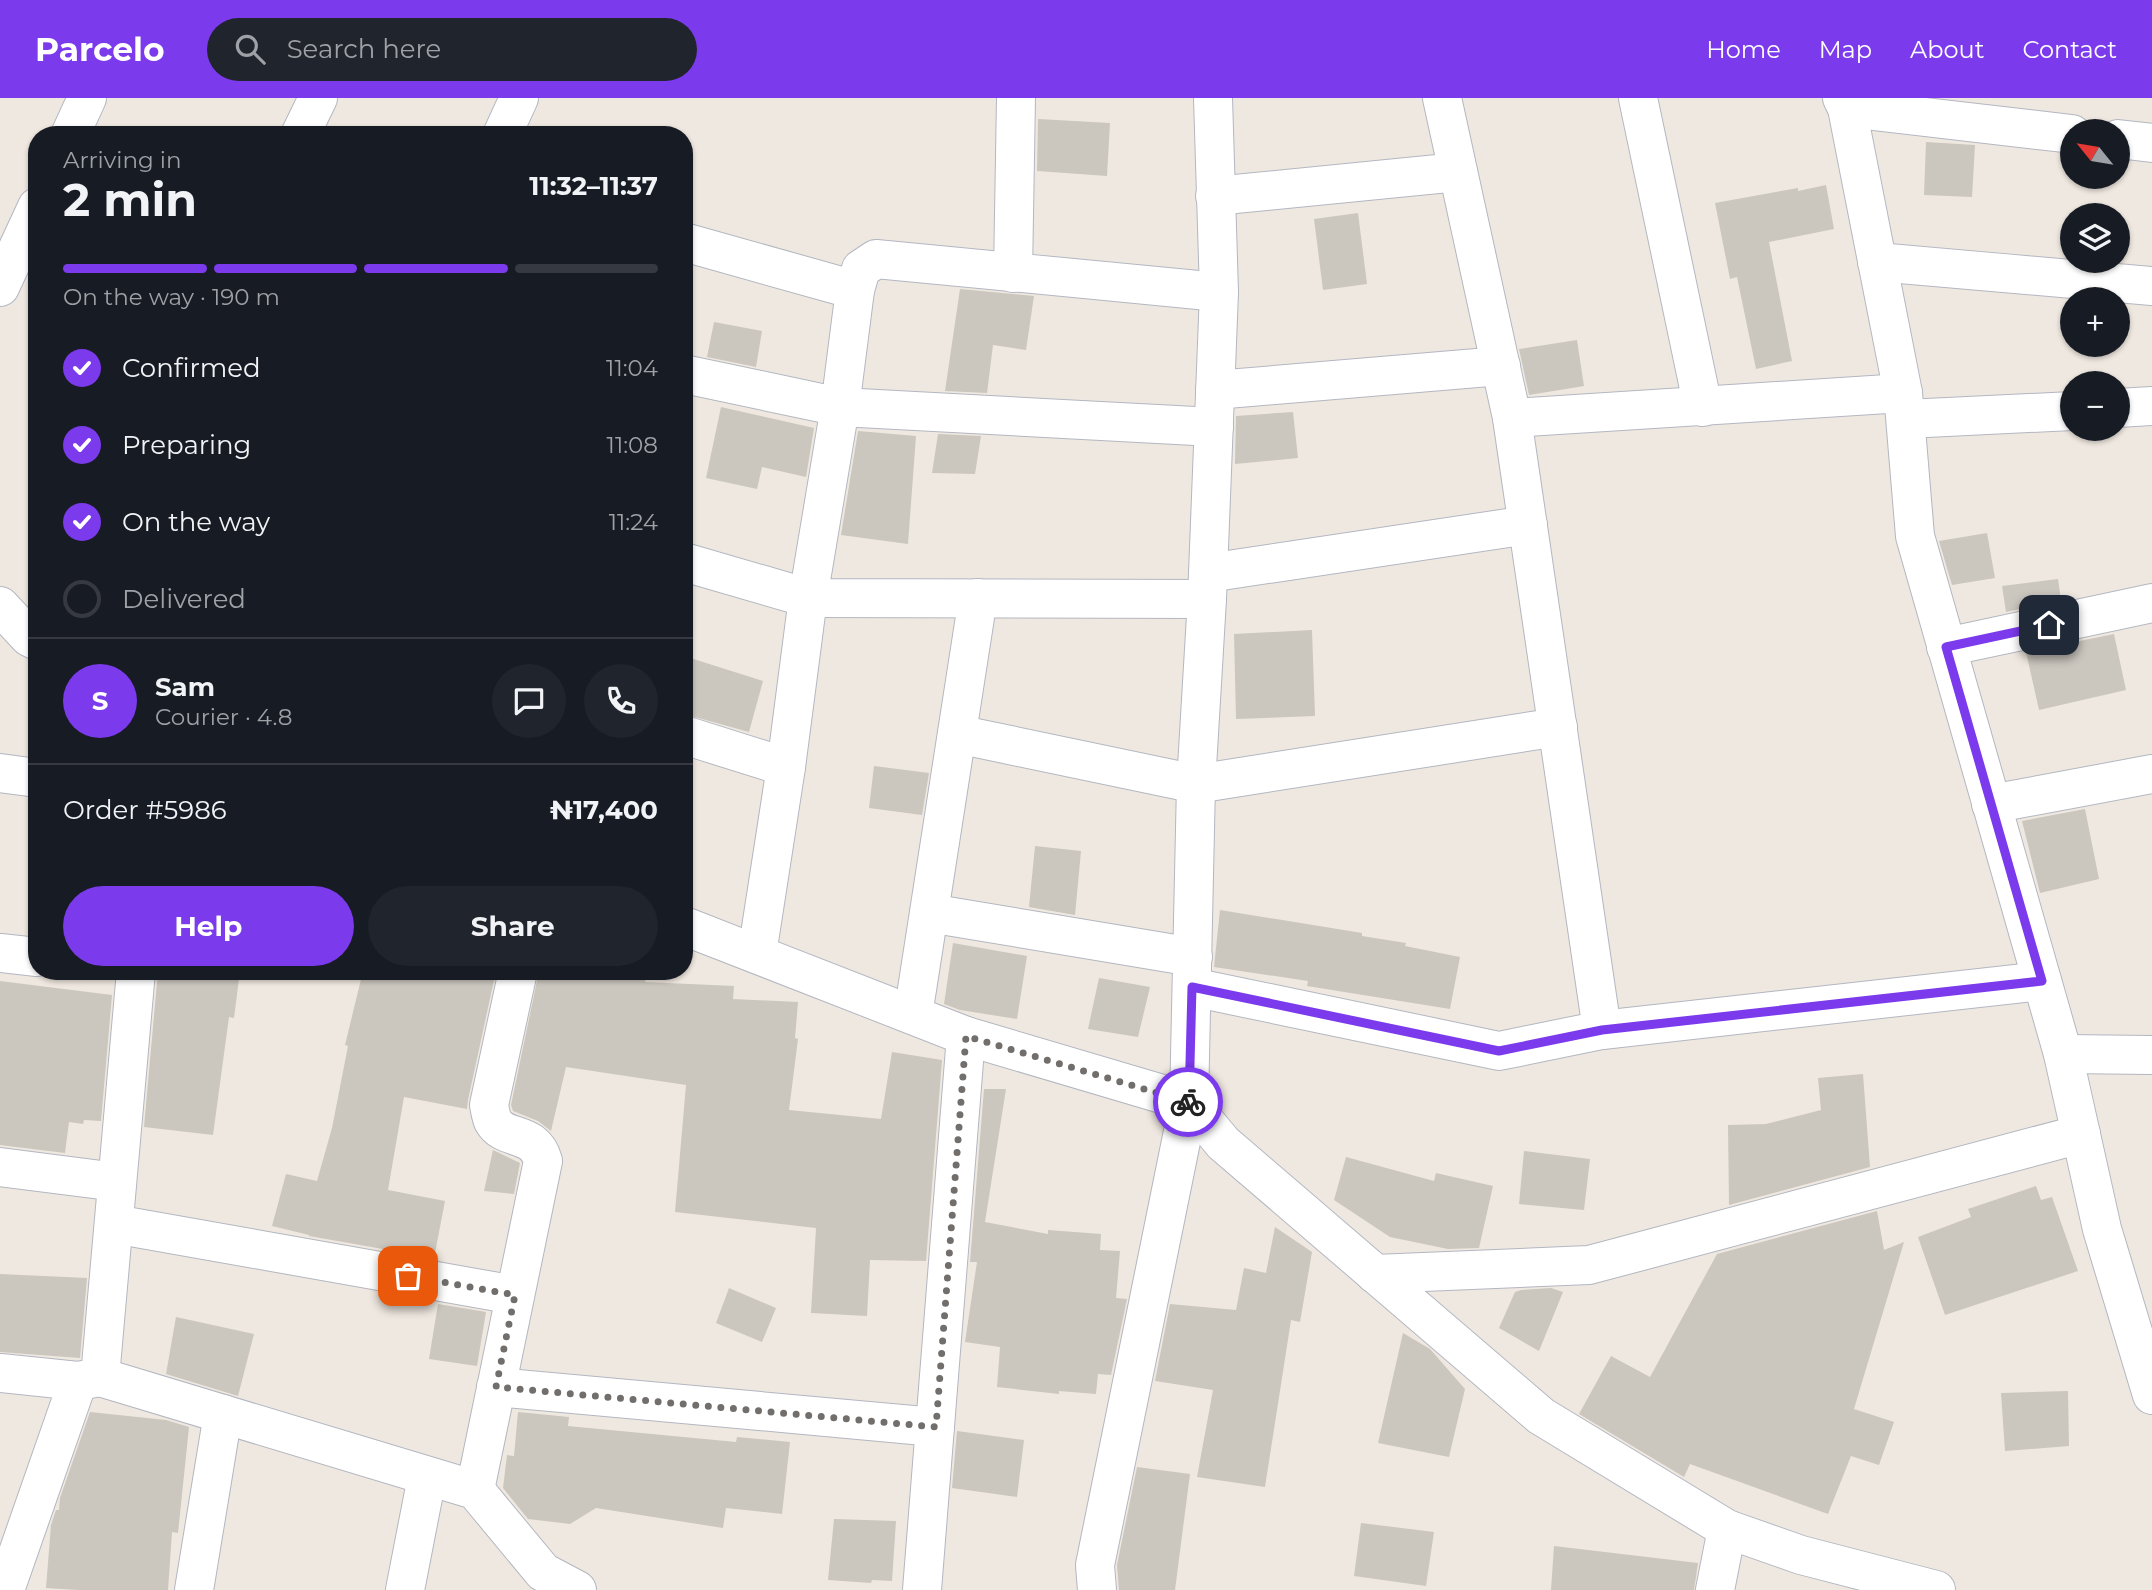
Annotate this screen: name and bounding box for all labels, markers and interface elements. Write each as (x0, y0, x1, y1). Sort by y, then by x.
search box (207, 18, 697, 81)
text: Parcelo (35, 29, 165, 69)
icon: search (231, 30, 269, 68)
text: Search here (287, 33, 441, 65)
text: Home (1706, 35, 1781, 64)
text: Map (1819, 35, 1872, 64)
text: About (1910, 35, 1984, 64)
text: Contact (2022, 35, 2117, 64)
north arrow (2060, 119, 2130, 189)
map controls (2060, 119, 2130, 441)
text: Arriving in (63, 146, 182, 174)
text: 11:32–11:37 (529, 170, 658, 202)
text: 2 min (63, 171, 197, 228)
button: layers (2060, 203, 2130, 273)
text: On the way · 190 m (63, 283, 280, 311)
button: + (2060, 287, 2130, 357)
icon: check (63, 349, 101, 387)
text: Confirmed (122, 352, 261, 384)
text: 11:04 (606, 354, 658, 382)
button: − (2060, 371, 2130, 441)
icon: check (63, 426, 101, 464)
text: Preparing (122, 429, 251, 461)
text: 11:08 (607, 431, 658, 459)
icon: check (63, 503, 101, 541)
text: On the way (122, 506, 270, 538)
text: 11:24 (609, 508, 658, 536)
text: Delivered (122, 583, 246, 615)
pin (2019, 595, 2079, 655)
icon: home (2030, 606, 2068, 644)
button: chat (492, 664, 566, 738)
button: phone (584, 664, 658, 738)
text: Sam (155, 671, 215, 703)
text: S (92, 685, 108, 717)
text: Courier · 4.8 (155, 703, 292, 731)
text: Order #5986 (63, 794, 227, 826)
text: ₦17,400 (549, 794, 658, 826)
button: Help (63, 886, 354, 966)
button: Share (368, 886, 658, 966)
courier (1153, 1067, 1223, 1137)
icon: bike (1169, 1083, 1207, 1121)
pin (378, 1246, 438, 1306)
icon: bag (389, 1257, 427, 1295)

